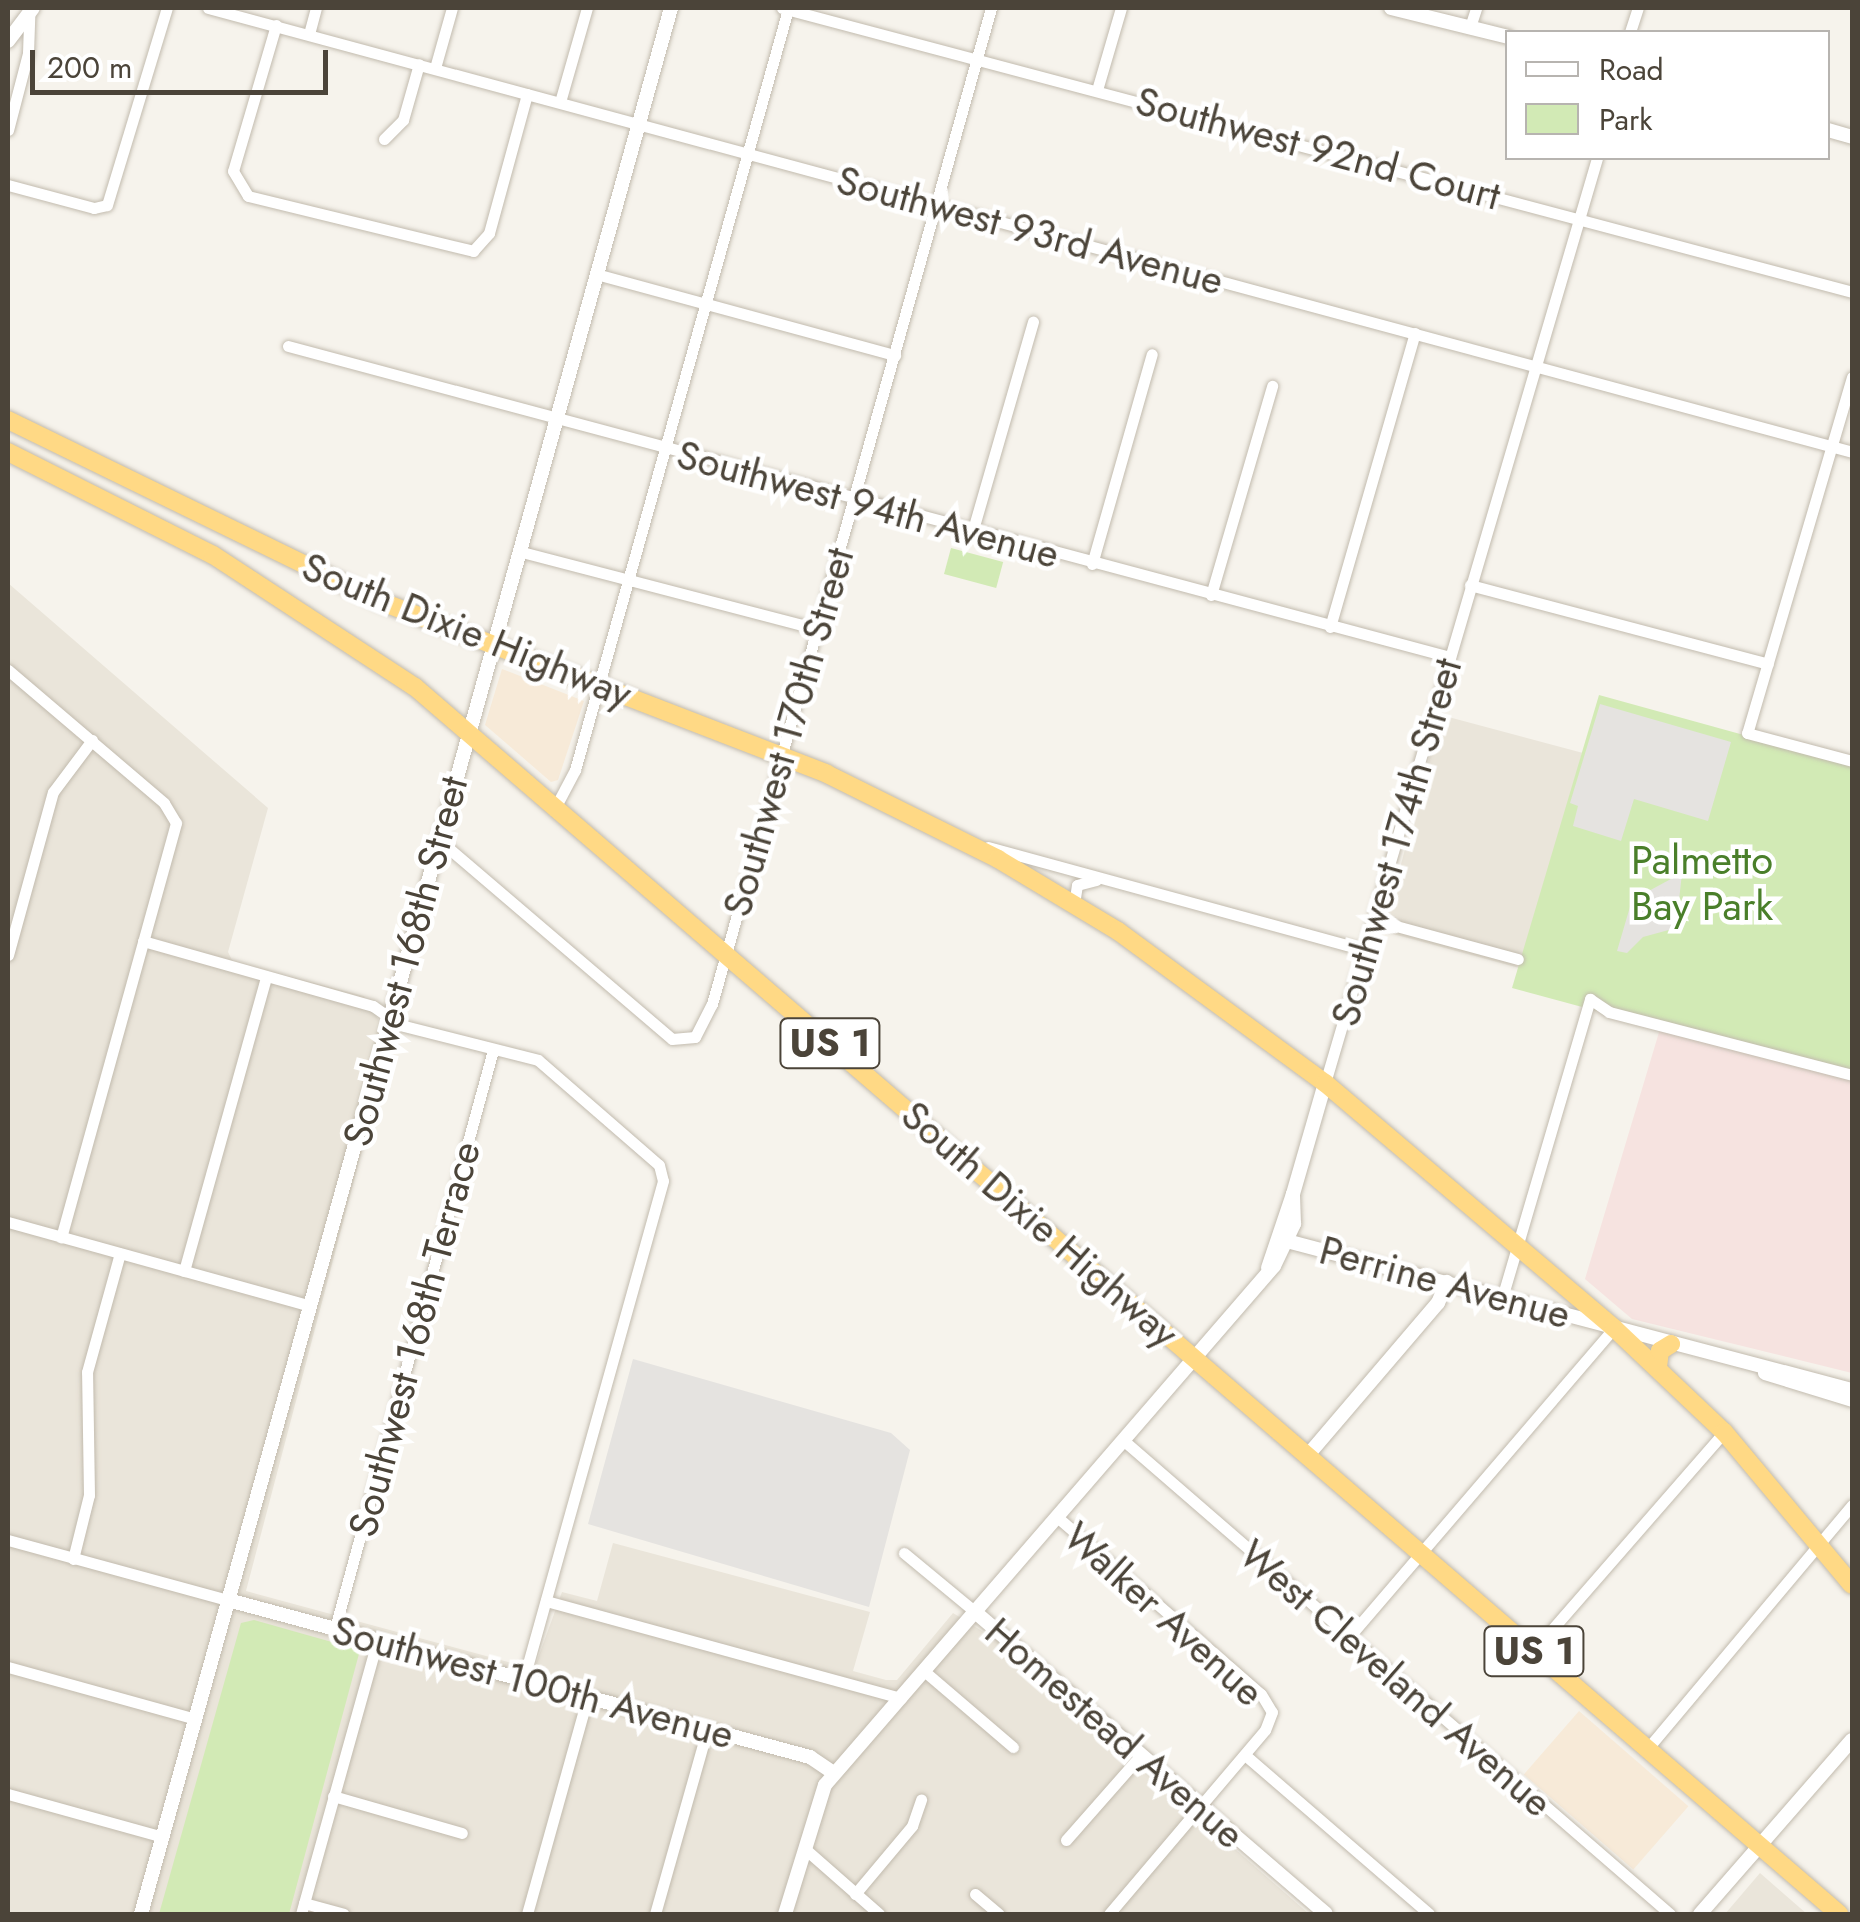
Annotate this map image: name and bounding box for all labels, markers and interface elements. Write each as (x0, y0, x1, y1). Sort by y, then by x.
scale bar (35, 30, 332, 92)
legend (1505, 30, 1830, 160)
text: 200 m (47, 46, 132, 89)
text: Road (1599, 48, 1664, 91)
street label: Southwest 92nd Court (1131, 76, 1505, 220)
text: Park (1599, 98, 1652, 141)
street label: Southwest 93rd Avenue (832, 155, 1228, 305)
street label: Southwest 94th Avenue (672, 430, 1064, 578)
street label: South Dixie Highway (295, 542, 639, 718)
street label: Southwest 170th Street (712, 542, 864, 922)
street label: Southwest 174th Street (1320, 653, 1472, 1031)
street label: Southwest 168th Street (333, 771, 477, 1151)
park label: Palmetto Bay Park (1631, 836, 1773, 930)
road number: US 1 (778, 1010, 882, 1076)
street label: South Dixie Highway (892, 1091, 1188, 1357)
street label: Southwest 168th Terrace (338, 1136, 490, 1542)
street label: Perrine Avenue (1314, 1226, 1576, 1338)
street label: Walker Avenue (1054, 1512, 1274, 1716)
street label: West Cleveland Avenue (1230, 1529, 1562, 1827)
street label: Southwest 100th Avenue (327, 1605, 739, 1759)
street label: Homestead Avenue (976, 1608, 1254, 1858)
road number: US 1 (1482, 1618, 1586, 1684)

